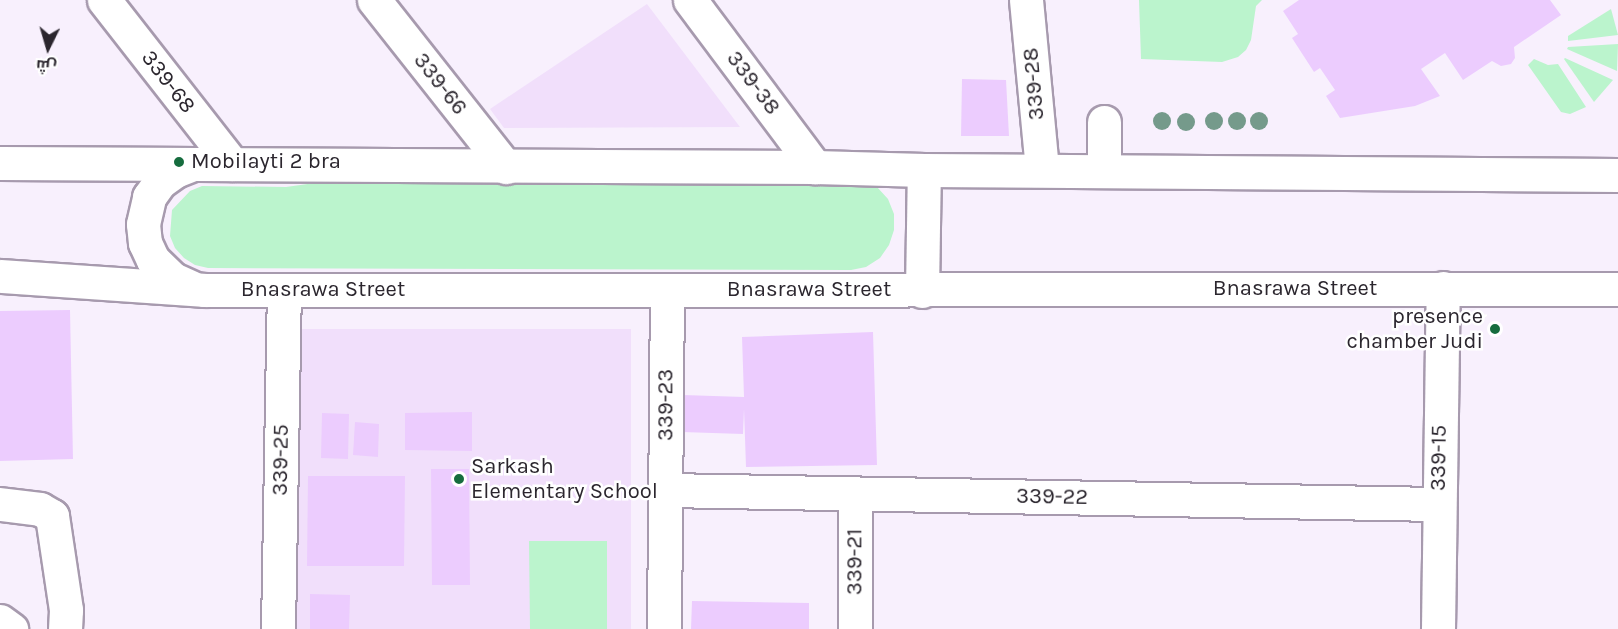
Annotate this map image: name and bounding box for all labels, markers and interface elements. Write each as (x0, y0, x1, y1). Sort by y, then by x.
north arrow (18, 18, 78, 78)
street label: 339-68 (135, 45, 201, 119)
street label: 339-38 (721, 46, 785, 120)
street label: 339-28 (1018, 47, 1050, 121)
street label: 339-66 (408, 48, 472, 120)
text: ش (35, 56, 57, 77)
place label: Mobilayti 2 bra (191, 149, 341, 175)
marker: Mobilayti 2 bra (172, 155, 186, 169)
street label: Bnasrawa Street (1213, 276, 1377, 302)
street label: Bnasrawa Street (241, 277, 405, 303)
street label: Bnasrawa Street (727, 277, 891, 303)
place label: presence chamber Judi (1346, 303, 1483, 354)
marker: presence chamber Judi (1488, 322, 1502, 336)
street label: 339-23 (653, 369, 679, 441)
street label: 339-25 (267, 424, 295, 496)
street label: 339-15 (1425, 425, 1453, 491)
place label: Sarkash Elementary School (471, 453, 658, 505)
marker: Sarkash Elementary School (452, 472, 466, 486)
street label: 339-22 (1016, 483, 1088, 511)
street label: 339-21 (842, 529, 868, 595)

